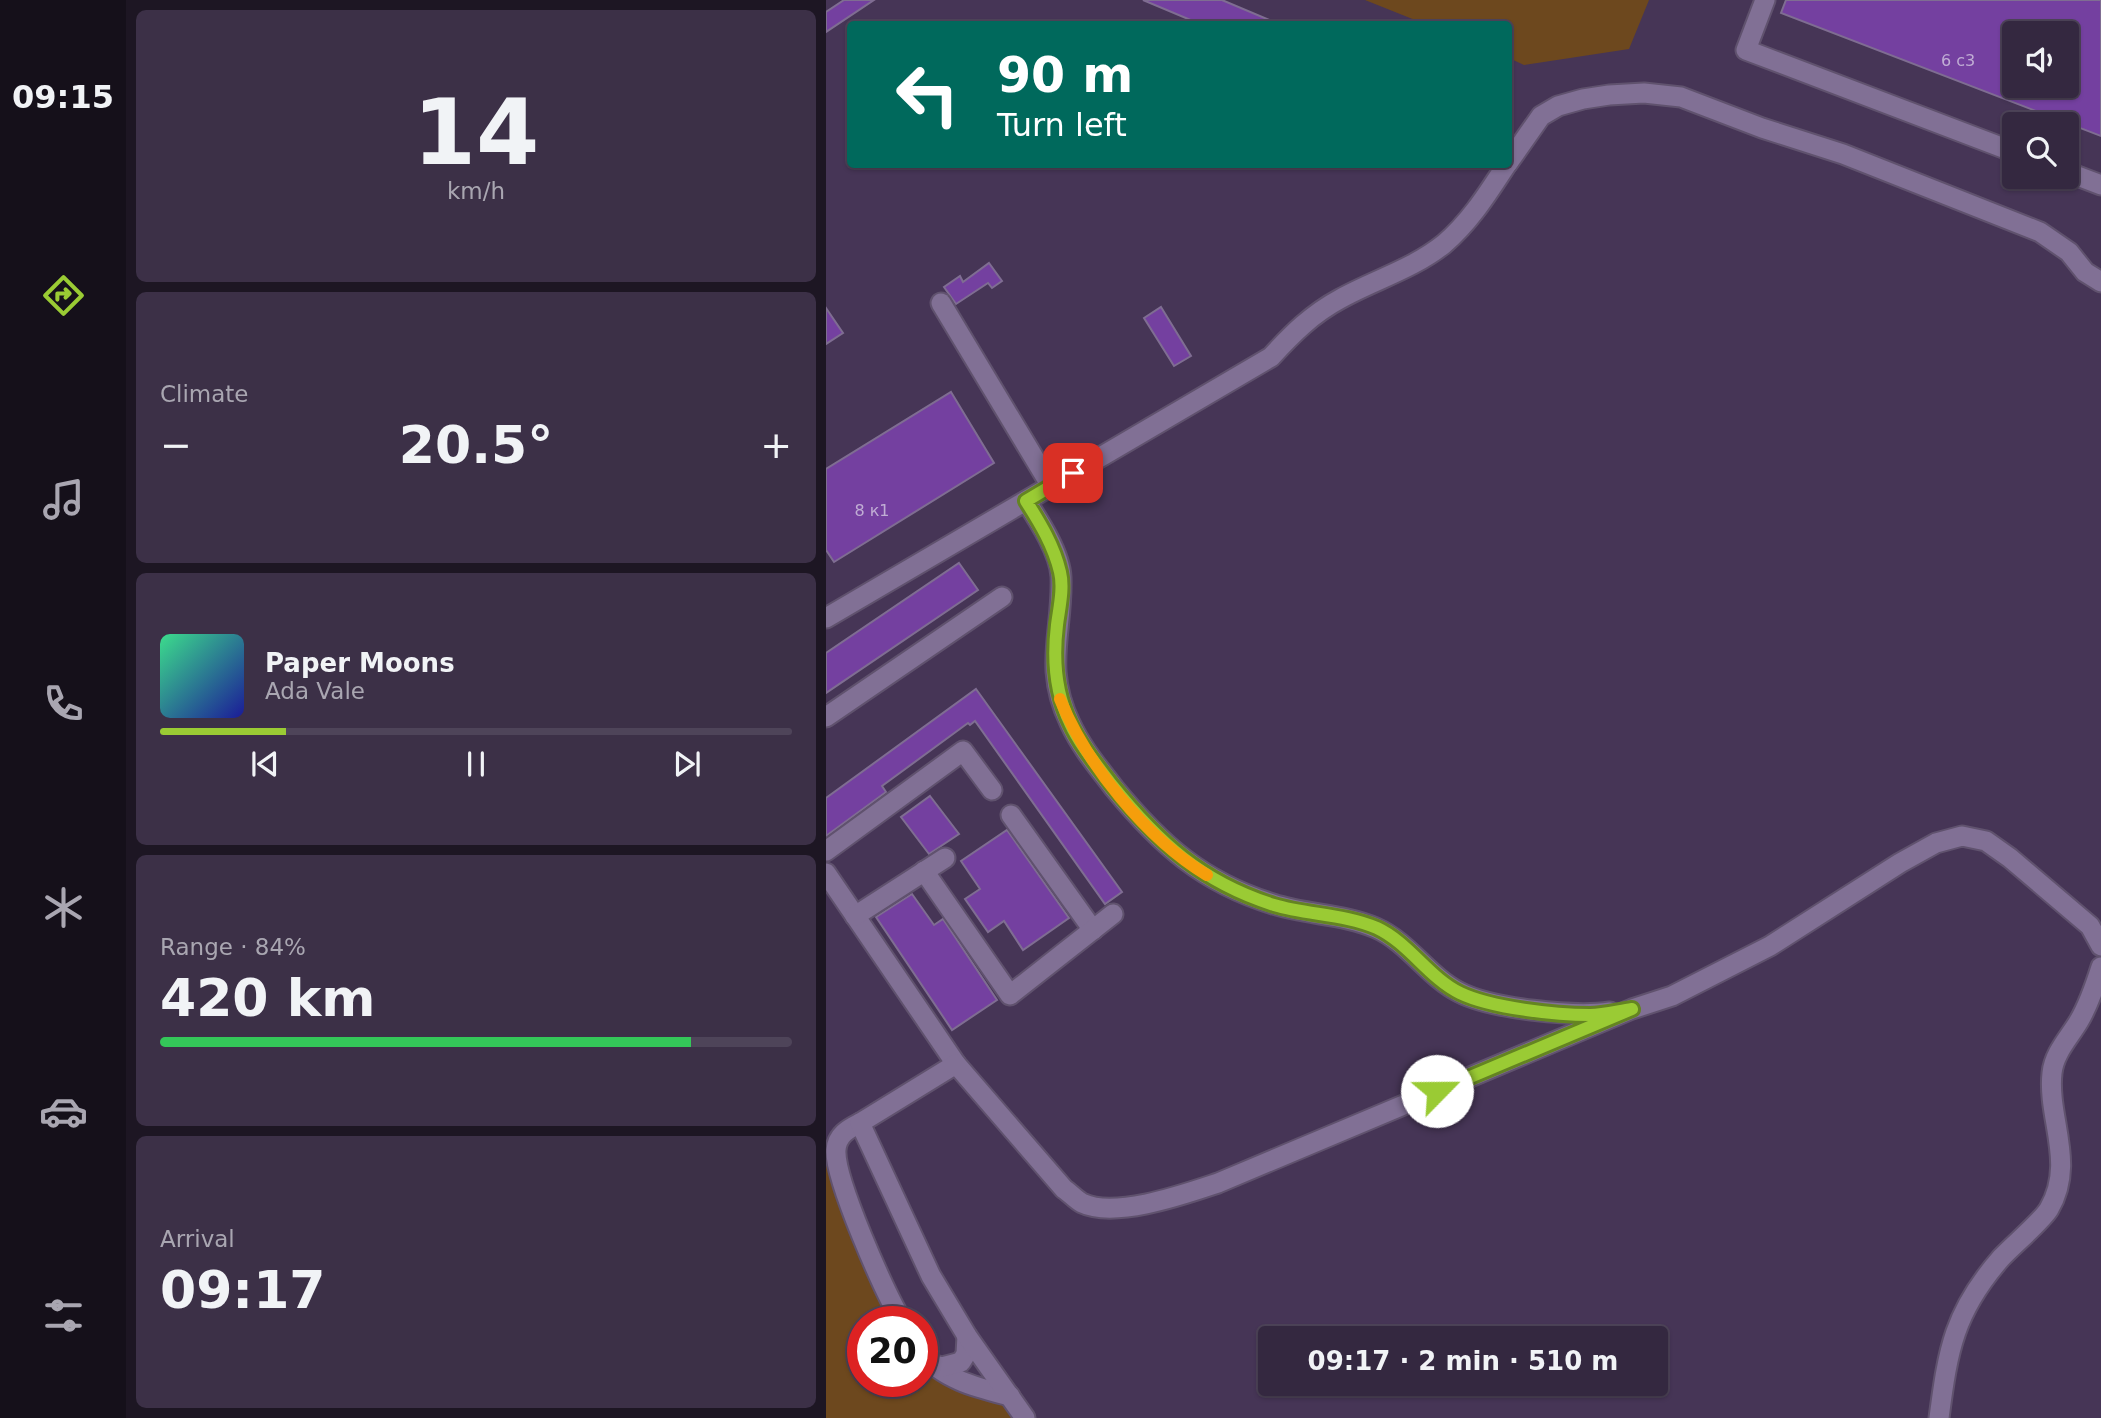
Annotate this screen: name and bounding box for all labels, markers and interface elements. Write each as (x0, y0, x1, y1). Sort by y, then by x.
map controls (2002, 21, 2079, 189)
button: sound (2002, 21, 2079, 98)
text: 90 m (997, 47, 1133, 104)
icon: left (882, 49, 973, 140)
house number: 6 с3 (1941, 51, 1975, 70)
text: 09:15 (12, 78, 114, 116)
text: 14 (413, 80, 539, 185)
text: Turn left (997, 106, 1127, 144)
button: search (2002, 112, 2079, 189)
text: km/h (447, 178, 505, 204)
icon: directions (39, 271, 88, 320)
text: Climate (160, 381, 249, 407)
text: 20.5° (399, 415, 553, 475)
text: − (160, 423, 192, 467)
text: + (760, 423, 792, 467)
pin (1043, 443, 1103, 503)
icon: arrive (1054, 454, 1092, 492)
icon: music (39, 475, 88, 524)
house number: 8 к1 (854, 501, 890, 520)
text: Paper Moons (265, 648, 455, 678)
text: Ada Vale (265, 678, 365, 704)
icon: phone (39, 679, 88, 728)
icon: previous (246, 745, 284, 783)
icon: pause (457, 745, 495, 783)
icon: next (668, 745, 706, 783)
icon: climate (39, 883, 88, 932)
text: Range · 84% (160, 934, 306, 960)
text: 420 km (160, 968, 375, 1028)
position arrow (1400, 1054, 1474, 1128)
icon: car (39, 1087, 88, 1136)
text: Arrival (160, 1226, 235, 1252)
text: 09:17 (160, 1260, 326, 1320)
icon: filters (39, 1291, 88, 1340)
speed limit sign: 20 (847, 1306, 938, 1397)
text: 09:17 · 2 min · 510 m (1308, 1346, 1618, 1376)

